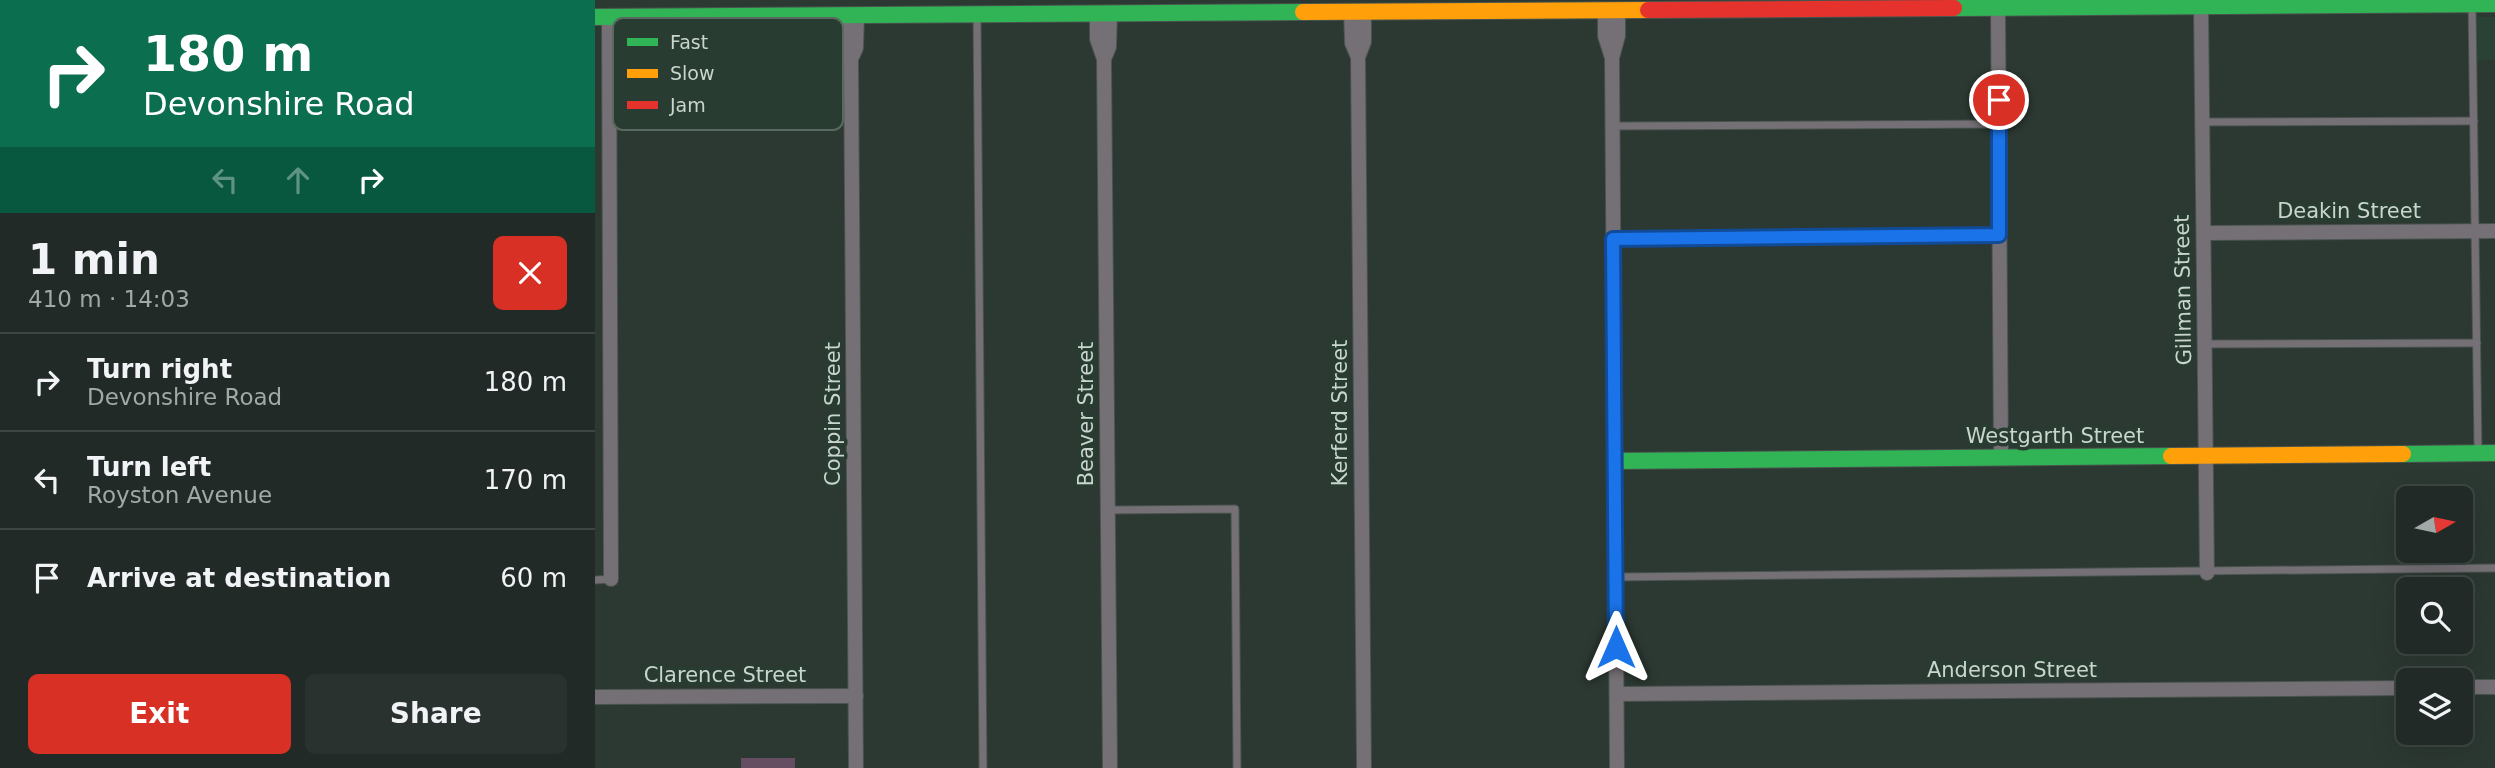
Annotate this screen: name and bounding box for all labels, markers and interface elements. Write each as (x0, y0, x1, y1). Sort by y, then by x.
legend (613, 18, 843, 130)
text: 180 m (143, 26, 313, 83)
icon: right (28, 28, 119, 119)
text: Fast (670, 31, 708, 53)
text: Slow (670, 62, 715, 84)
pin (1969, 70, 2029, 130)
icon: arrive (1980, 81, 2018, 119)
text: Devonshire Road (143, 85, 415, 123)
text: Jam (669, 94, 706, 116)
icon: left (206, 161, 244, 199)
icon: ahead (279, 161, 317, 199)
icon: right (352, 161, 390, 199)
street label: Deakin Street (2277, 199, 2421, 223)
street label: Gillman Street (2170, 214, 2196, 366)
text: 1 min (28, 235, 160, 284)
button: close (493, 236, 567, 310)
text: 410 m · 14:03 (28, 286, 190, 312)
street label: Kerferd Street (1328, 340, 1352, 486)
street label: Coppin Street (821, 342, 845, 486)
street label: Beaver Street (1074, 342, 1098, 486)
text: Turn right (87, 354, 232, 384)
icon: right (28, 363, 66, 401)
text: 180 m (484, 367, 567, 397)
text: Devonshire Road (87, 384, 282, 410)
street label: Westgarth Street (1966, 424, 2144, 448)
text: Turn left (87, 452, 211, 482)
icon: left (28, 461, 66, 499)
text: 170 m (484, 465, 567, 495)
text: Royston Avenue (87, 482, 272, 508)
north arrow (2396, 486, 2473, 564)
map controls (2396, 486, 2473, 745)
icon: arrive (28, 559, 66, 597)
text: Arrive at destination (87, 563, 391, 593)
text: 60 m (500, 563, 567, 593)
button: search (2396, 577, 2473, 654)
position arrow (1579, 610, 1653, 684)
street label: Anderson Street (1927, 658, 2097, 682)
street label: Clarence Street (644, 663, 806, 687)
button: layers (2396, 668, 2473, 745)
button: Exit (28, 674, 291, 754)
button: Share (305, 674, 567, 754)

